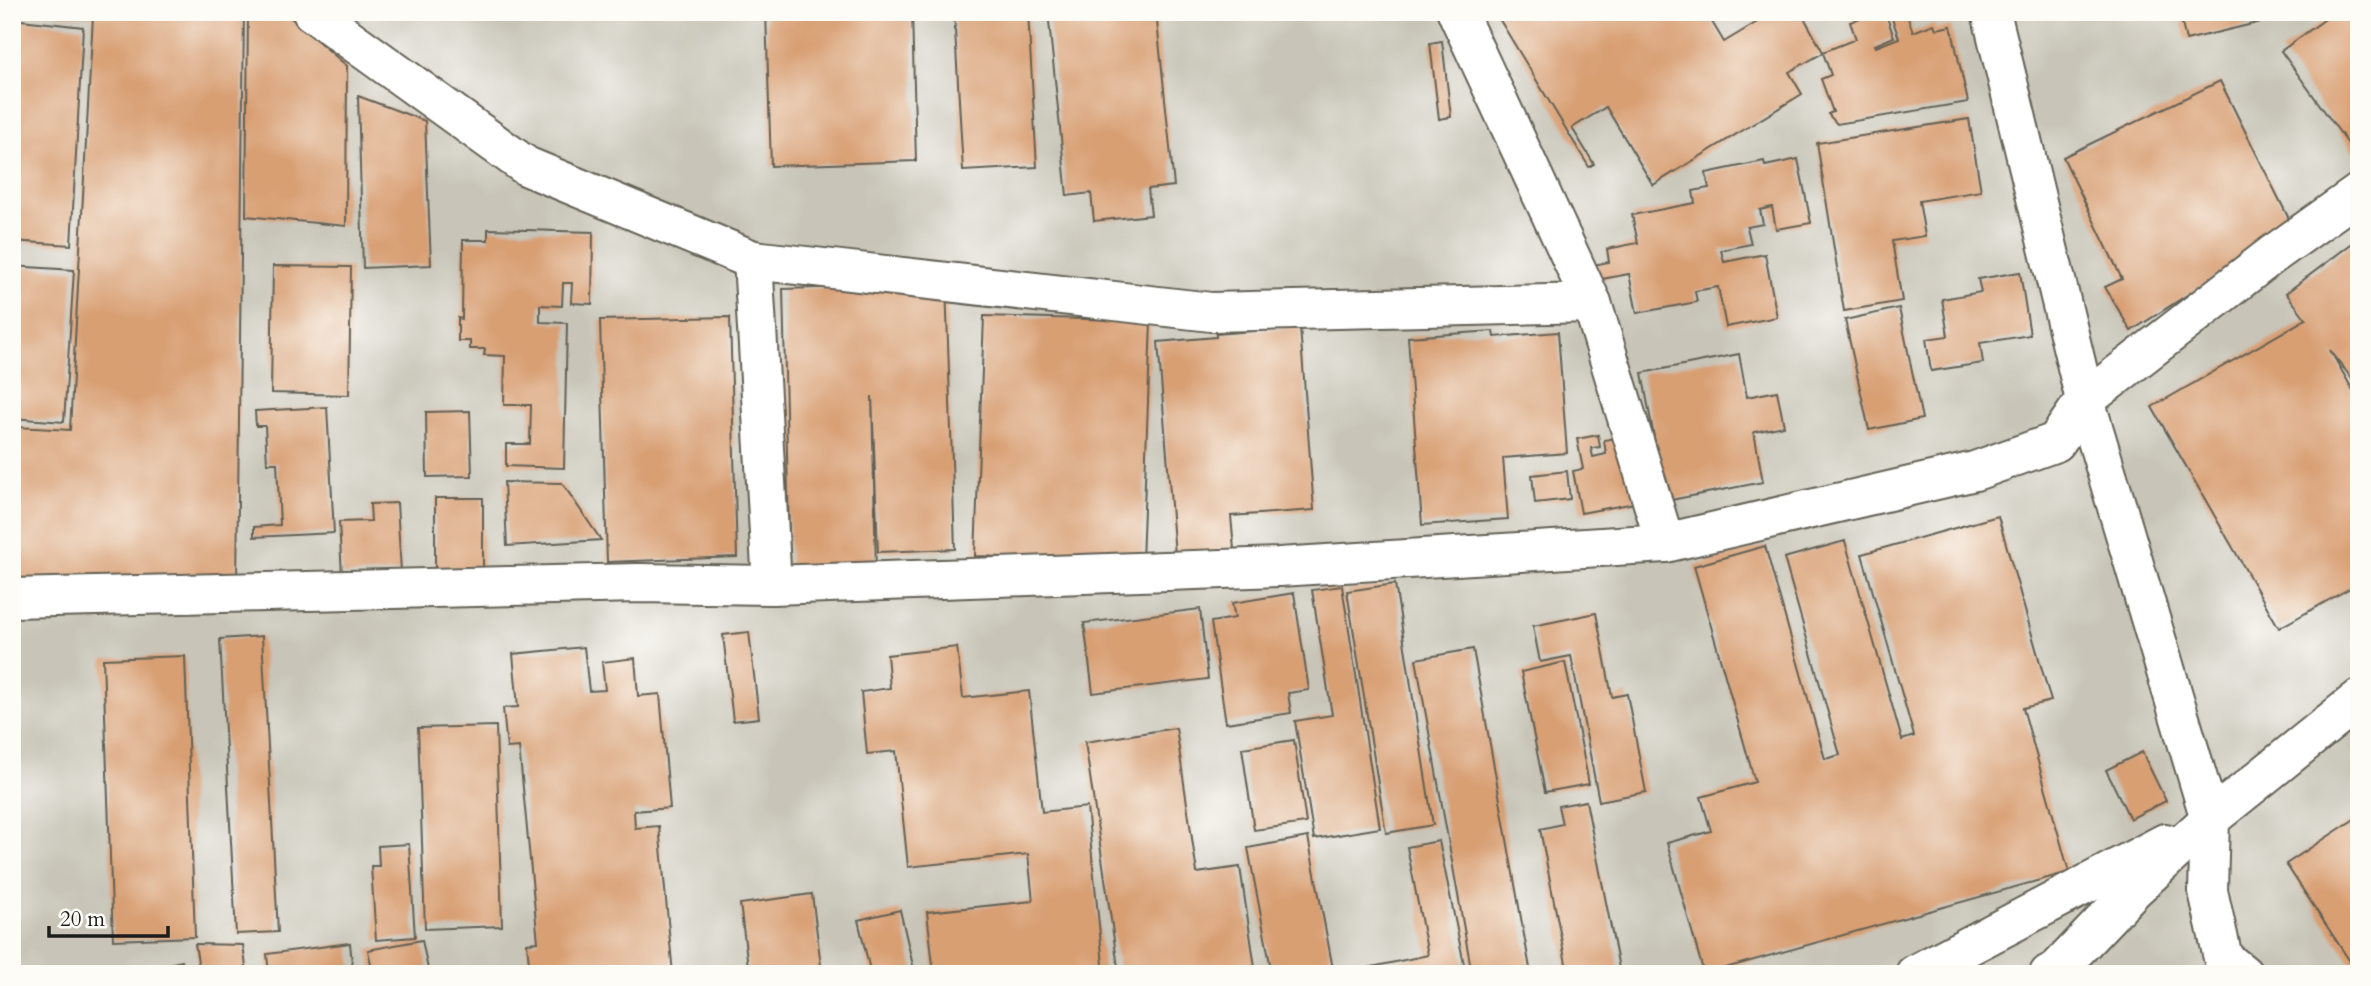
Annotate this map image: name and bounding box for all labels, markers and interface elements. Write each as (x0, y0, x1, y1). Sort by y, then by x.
scale bar (49, 895, 168, 939)
text: 20 m (60, 905, 105, 934)

